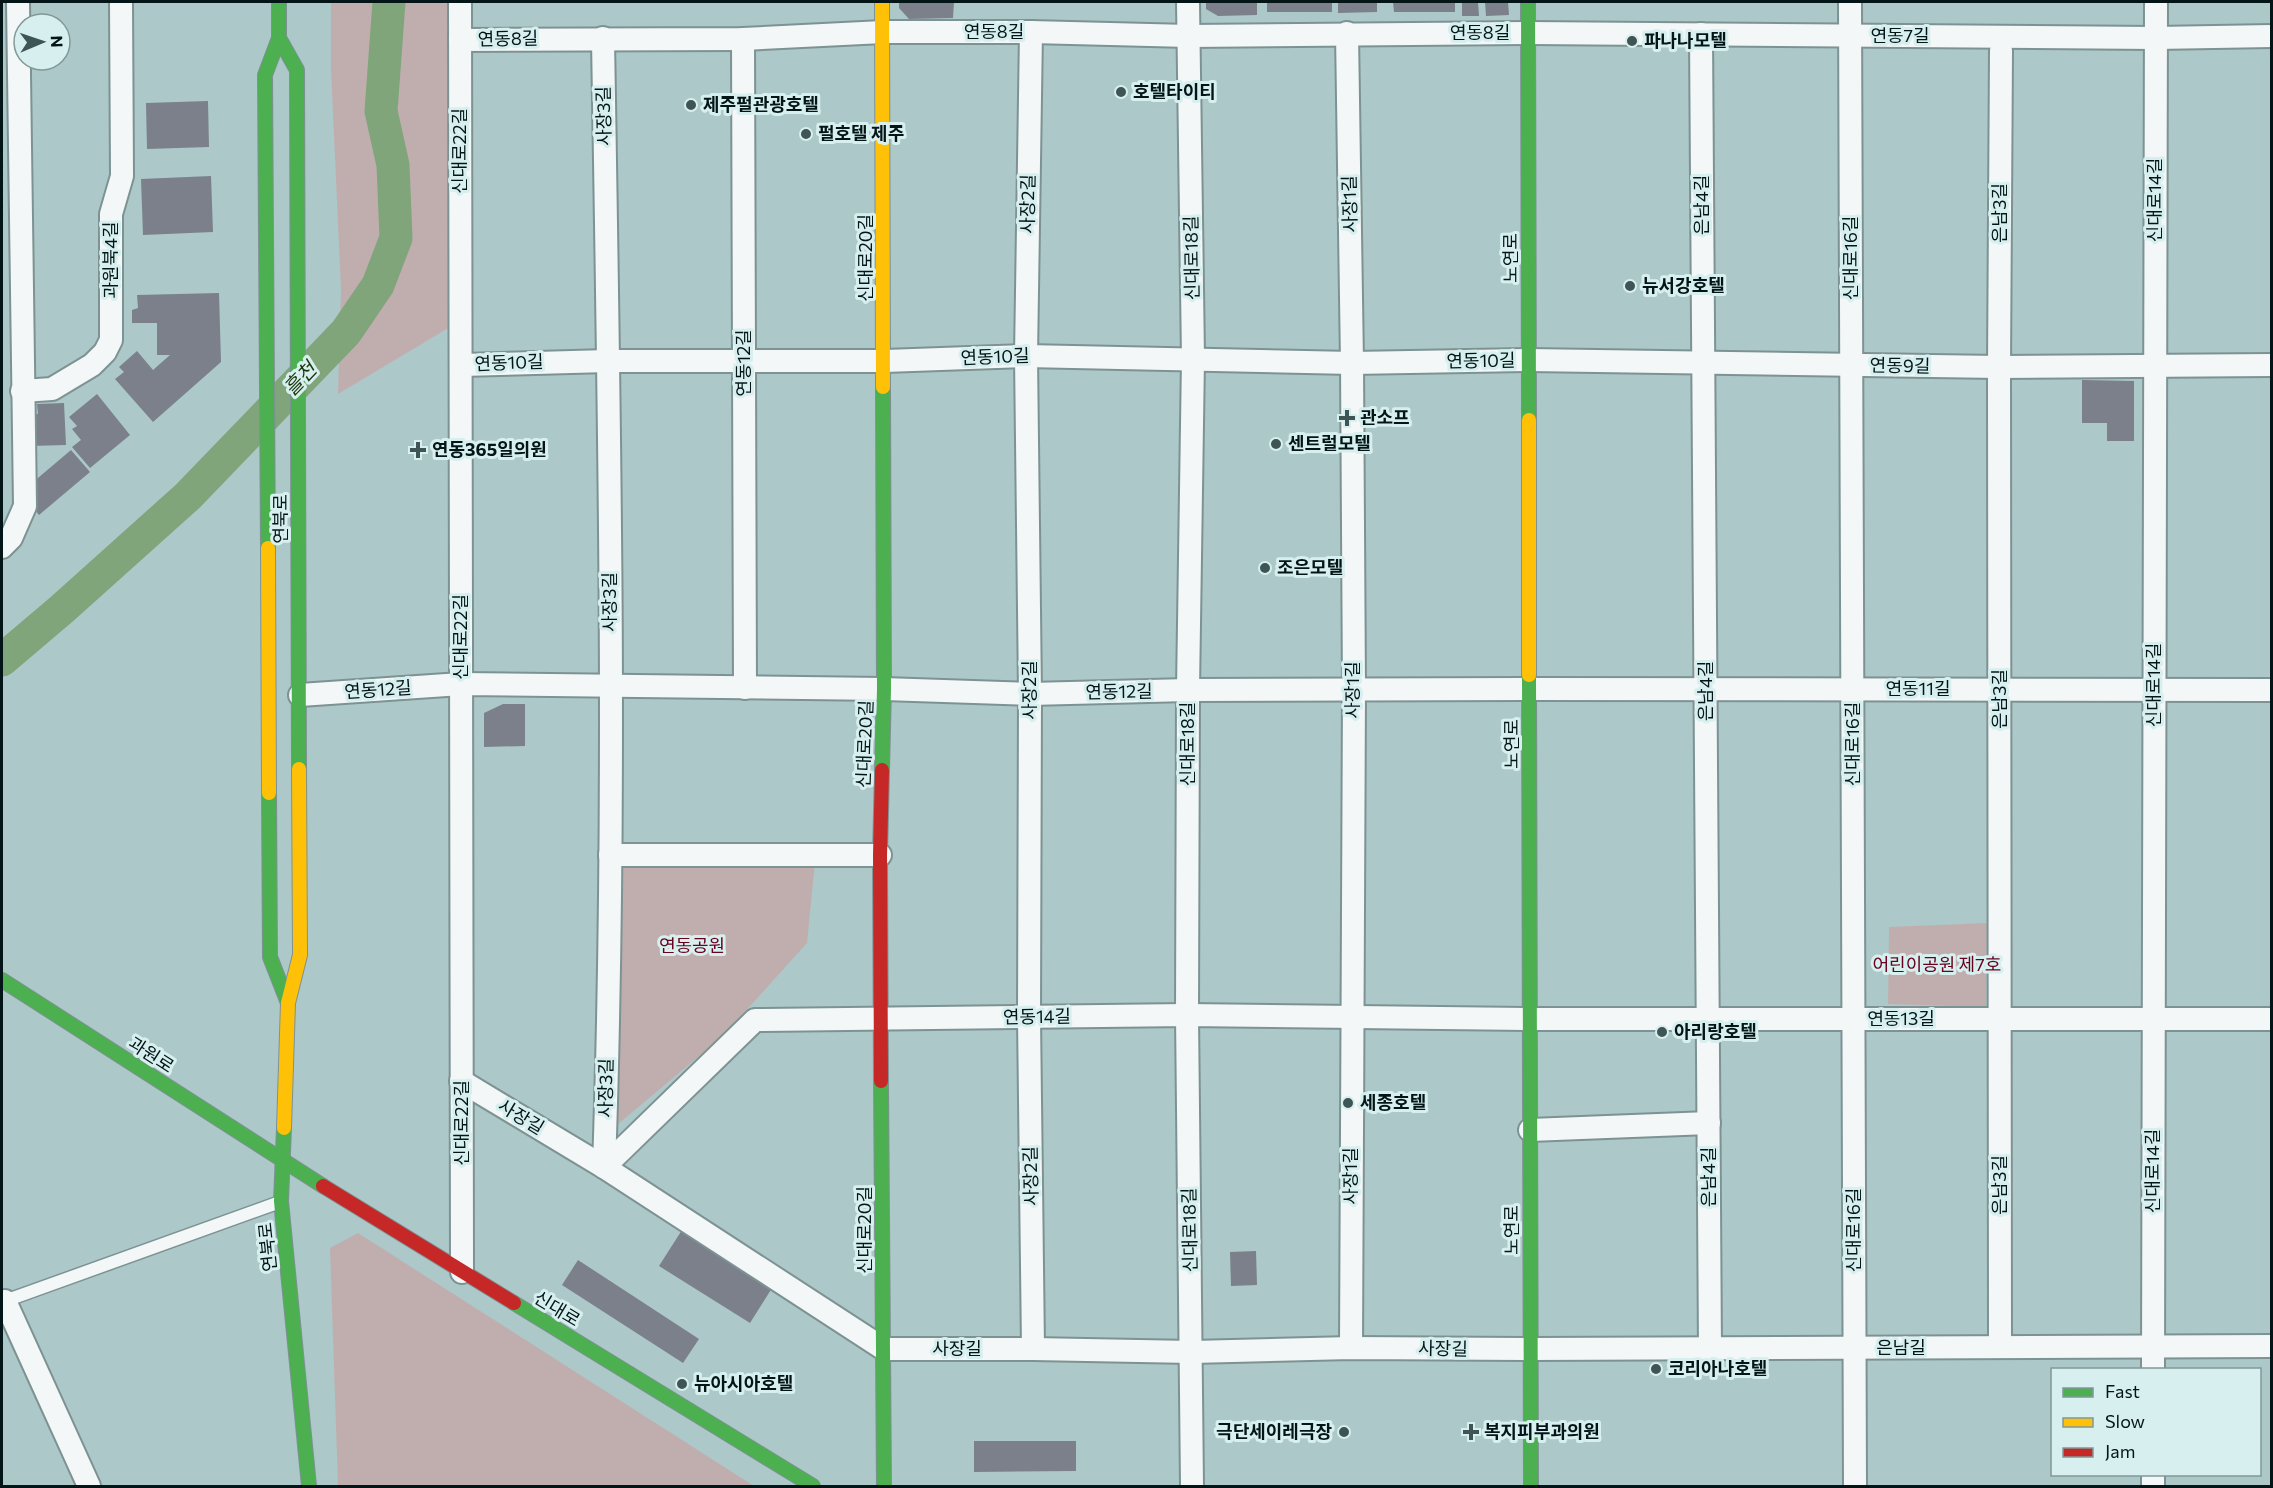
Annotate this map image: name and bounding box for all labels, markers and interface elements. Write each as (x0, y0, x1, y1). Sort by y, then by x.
north arrow (12, 12, 72, 72)
street label: 연동8길 (964, 20, 1024, 42)
street label: 연동8길 (1450, 21, 1510, 43)
street label: 연동7길 (1870, 24, 1930, 46)
street label: 연동8길 (477, 26, 538, 50)
place label: 파나나모텔 (1644, 29, 1727, 51)
marker: 파나나모텔 (1625, 34, 1639, 48)
text: N (48, 35, 67, 48)
place label: 호텔타이티 (1133, 80, 1216, 102)
marker: 호텔타이티 (1114, 85, 1128, 99)
street label: 사장3길 (591, 86, 615, 146)
place label: 제주펄관광호텔 (703, 93, 819, 115)
marker: 제주펄관광호텔 (684, 98, 698, 112)
street label: 신대로22길 (448, 108, 470, 194)
place label: 펄호텔 제주 (818, 122, 904, 144)
marker: 펄호텔 제주 (799, 127, 813, 141)
street label: 신대로14길 (2143, 158, 2165, 242)
street label: 사장2길 (1015, 174, 1039, 234)
street label: 사장1길 (1338, 175, 1360, 233)
street label: 은남4길 (1690, 175, 1712, 235)
street label: 은남3길 (1988, 183, 2010, 243)
street label: 신대로20길 (854, 214, 876, 302)
street label: 신대로18길 (1179, 215, 1203, 301)
street label: 신대로16길 (1839, 216, 1861, 300)
street label: 과원북4길 (99, 221, 121, 299)
street label: 노연로 (1499, 233, 1521, 283)
place label: 뉴서강호텔 (1642, 274, 1725, 296)
marker: 뉴서강호텔 (1623, 279, 1637, 293)
street label: 연동12길 (732, 329, 754, 397)
street label: 연동10길 (960, 344, 1030, 368)
street label: 연동10길 (1446, 348, 1516, 372)
street label: 연동10길 (474, 350, 544, 374)
street label: 연동9길 (1870, 353, 1931, 377)
water label: 흘천 (278, 355, 322, 400)
place label: 관소프 (1360, 406, 1410, 428)
marker: 관소프 (1338, 409, 1356, 427)
place label: 센트럴모텔 (1288, 432, 1371, 454)
marker: 센트럴모텔 (1269, 437, 1283, 451)
place label: 연동365일의원 (432, 438, 547, 460)
marker: 연동365일의원 (409, 441, 427, 459)
street label: 연북로 (269, 494, 291, 544)
place label: 조은모텔 (1277, 556, 1343, 578)
marker: 조은모텔 (1258, 561, 1272, 575)
street label: 사장3길 (598, 572, 620, 632)
street label: 신대로22길 (449, 594, 471, 680)
street label: 신대로14길 (2142, 643, 2164, 727)
street label: 사장2길 (1018, 660, 1040, 720)
street label: 사장1길 (1341, 661, 1363, 719)
street label: 은남4길 (1694, 661, 1716, 721)
street label: 은남3길 (1988, 669, 2010, 729)
street label: 연동12길 (344, 676, 412, 702)
street label: 연동11길 (1885, 677, 1951, 699)
street label: 연동12길 (1085, 679, 1153, 703)
street label: 신대로20길 (851, 700, 877, 788)
street label: 신대로18길 (1176, 702, 1198, 786)
street label: 신대로16길 (1841, 702, 1863, 786)
street label: 노연로 (1500, 719, 1522, 769)
park label: 연동공원 (659, 934, 725, 956)
park label: 어린이공원 제7호 (1873, 953, 2001, 975)
street label: 연동14길 (1003, 1004, 1071, 1028)
street label: 연동13길 (1867, 1007, 1935, 1029)
place label: 아리랑호텔 (1674, 1020, 1757, 1042)
marker: 아리랑호텔 (1655, 1025, 1669, 1039)
street label: 과원로 (125, 1031, 178, 1077)
street label: 사장3길 (593, 1058, 617, 1118)
street label: 신대로22길 (450, 1080, 472, 1166)
place label: 세종호텔 (1360, 1091, 1426, 1113)
street label: 사장길 (495, 1094, 548, 1138)
marker: 세종호텔 (1341, 1096, 1355, 1110)
street label: 신대로14길 (2141, 1129, 2163, 1213)
street label: 사장2길 (1018, 1146, 1042, 1206)
street label: 사장1길 (1339, 1147, 1361, 1205)
street label: 은남4길 (1697, 1147, 1719, 1207)
street label: 은남3길 (1988, 1155, 2010, 1215)
street label: 신대로20길 (853, 1186, 875, 1274)
street label: 신대로18길 (1177, 1187, 1201, 1273)
street label: 신대로16길 (1842, 1188, 1864, 1272)
street label: 노연로 (1500, 1205, 1522, 1255)
street label: 연북로 (253, 1221, 281, 1273)
street label: 신대로 (531, 1286, 584, 1330)
street label: 은남길 (1876, 1336, 1926, 1358)
street label: 사장길 (932, 1337, 982, 1359)
street label: 사장길 (1418, 1337, 1468, 1359)
place label: 코리아나호텔 (1668, 1357, 1767, 1379)
marker: 코리아나호텔 (1649, 1362, 1663, 1376)
legend (2051, 1368, 2261, 1476)
place label: 뉴아시아호텔 (694, 1372, 793, 1394)
marker: 뉴아시아호텔 (675, 1377, 689, 1391)
text: Fast (2105, 1380, 2140, 1402)
text: Slow (2105, 1410, 2145, 1432)
place label: 극단세이레극장 (1216, 1420, 1332, 1442)
place label: 복지피부과의원 (1484, 1420, 1600, 1442)
marker: 복지피부과의원 (1462, 1423, 1480, 1441)
marker: 극단세이레극장 (1337, 1425, 1351, 1439)
text: Jam (2105, 1440, 2135, 1462)

